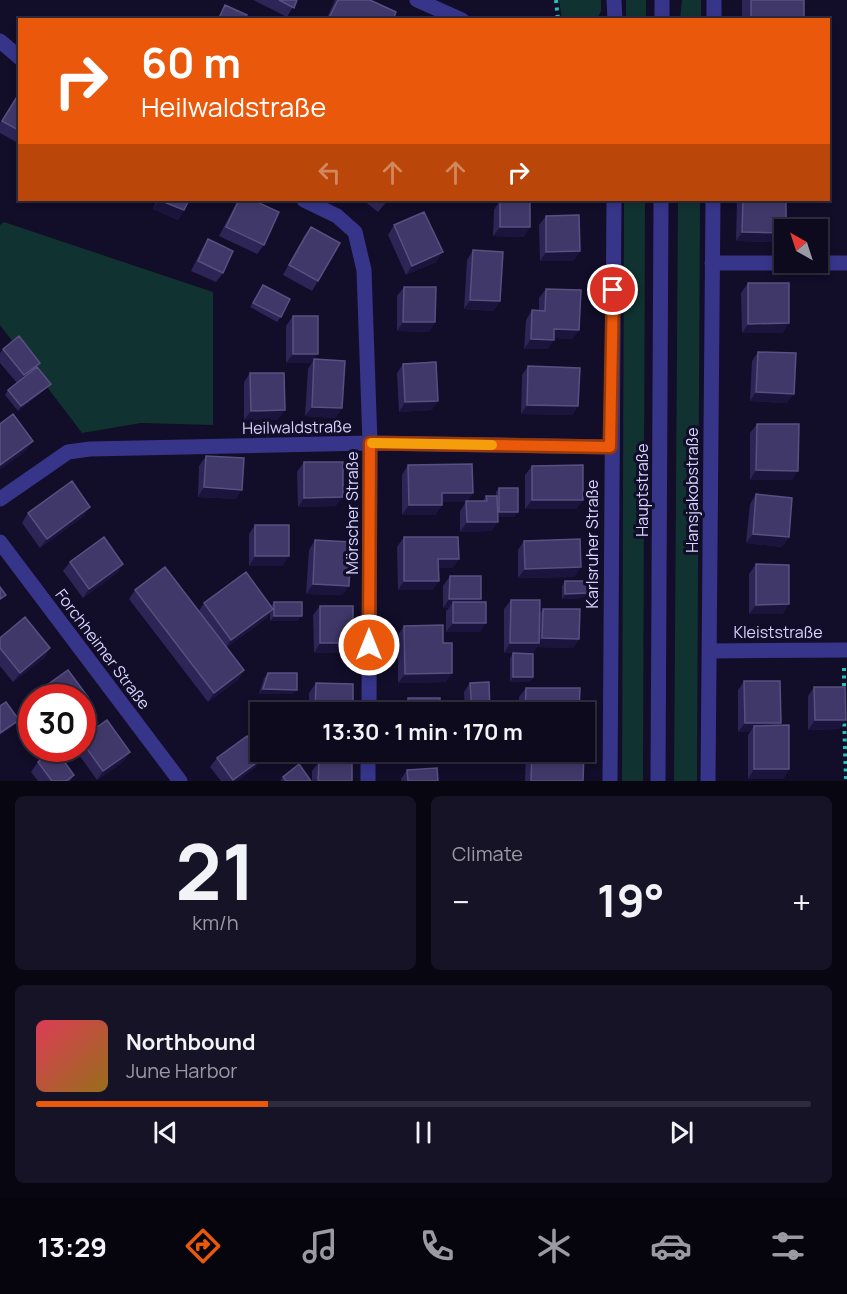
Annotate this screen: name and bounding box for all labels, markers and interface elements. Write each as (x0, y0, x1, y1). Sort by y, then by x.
text: 60 m (141, 33, 241, 91)
icon: right (42, 42, 120, 120)
text: Heilwaldstraße (141, 88, 326, 125)
icon: left (313, 156, 346, 189)
icon: ahead (376, 156, 409, 189)
icon: ahead (439, 156, 472, 189)
icon: right (502, 156, 535, 189)
north arrow (774, 219, 828, 273)
map controls (774, 219, 828, 273)
pin (587, 264, 638, 315)
icon: arrive (596, 273, 629, 306)
street label: Heilwaldstraße (242, 415, 352, 439)
street label: Hansjakobstraße (681, 427, 703, 553)
street label: Hauptstraße (631, 443, 653, 537)
street label: Mörscher Straße (341, 452, 363, 574)
street label: Karlsruher Straße (581, 480, 603, 608)
street label: Forchheimer Straße (51, 584, 155, 714)
position arrow (337, 613, 401, 677)
street label: Kleiststraße (733, 621, 823, 643)
speed limit sign: 30 (18, 684, 96, 762)
text: 13:30 · 1 min · 170 m (322, 717, 523, 747)
text: 21 (175, 817, 256, 923)
text: Climate (452, 840, 523, 867)
text: 19° (597, 869, 665, 931)
text: − (452, 879, 470, 924)
text: + (792, 879, 811, 924)
text: km/h (192, 909, 239, 936)
text: Northbound (126, 1027, 256, 1057)
text: June Harbor (126, 1057, 238, 1084)
icon: previous (149, 1116, 182, 1149)
icon: pause (407, 1116, 440, 1149)
icon: next (665, 1116, 698, 1149)
icon: directions (182, 1225, 224, 1267)
icon: music (299, 1225, 341, 1267)
icon: phone (416, 1225, 458, 1267)
icon: climate (533, 1225, 575, 1267)
icon: car (650, 1225, 692, 1267)
icon: filters (767, 1225, 809, 1267)
text: 13:29 (38, 1228, 107, 1265)

